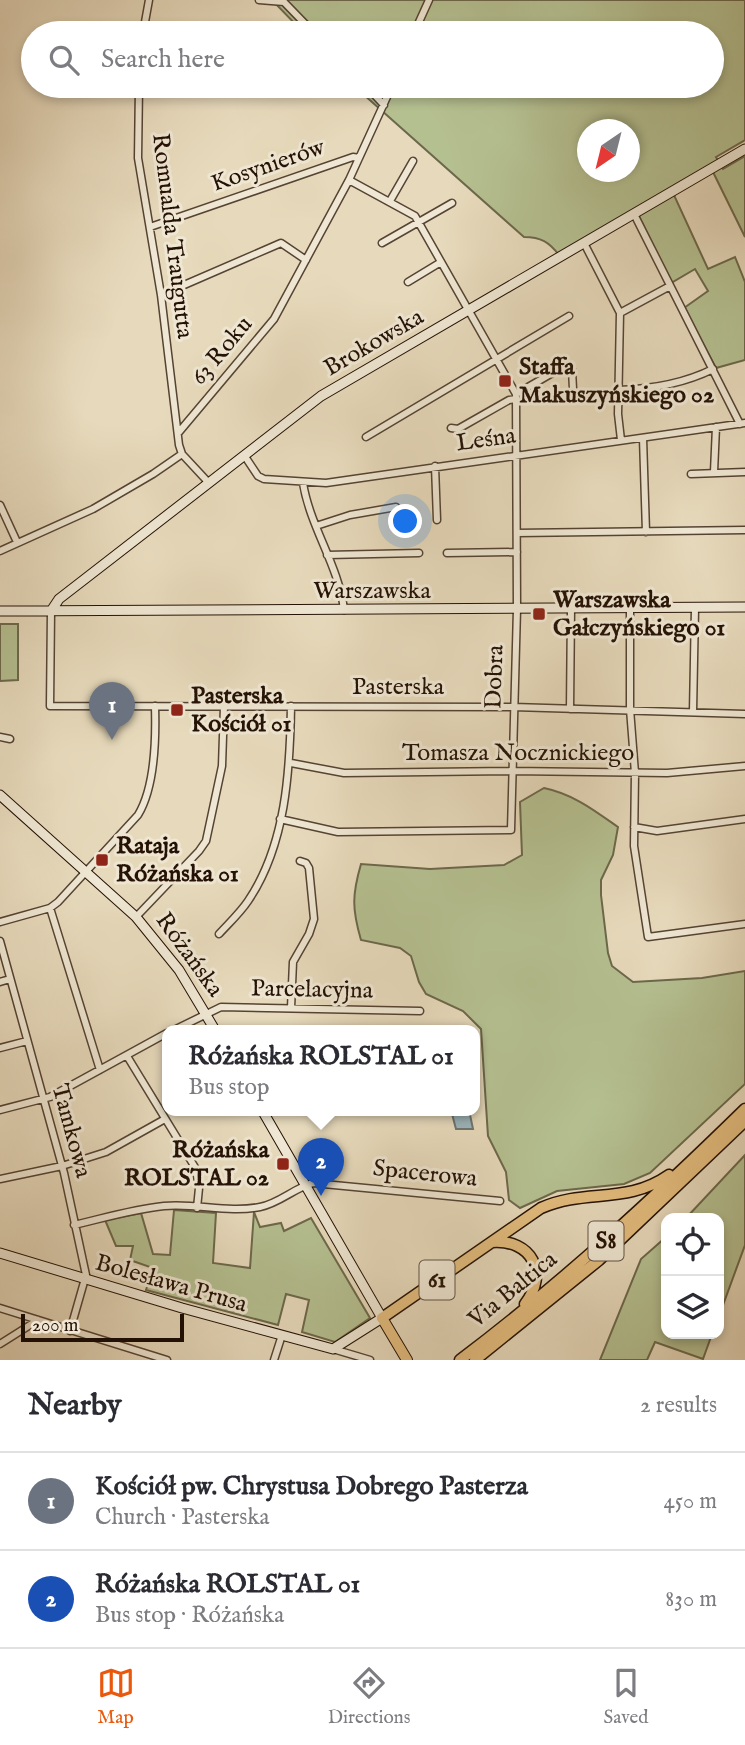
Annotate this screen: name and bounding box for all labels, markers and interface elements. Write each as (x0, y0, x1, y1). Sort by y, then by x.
search box (21, 21, 724, 98)
icon: search (45, 41, 83, 79)
text: Search here (101, 43, 225, 76)
north arrow (577, 119, 640, 182)
street label: Romualda Traugutta (144, 132, 200, 341)
street label: Kosynierów (207, 132, 330, 200)
street label: Brokowska (319, 302, 430, 384)
street label: 63 Roku (184, 310, 260, 392)
place label: Staffa Makuszyńskiego 02 (519, 352, 714, 411)
marker: Staffa Makuszyńskiego 02 (497, 373, 513, 389)
street label: Leśna (454, 420, 518, 460)
your location (388, 504, 422, 538)
street label: Warszawska (313, 576, 431, 607)
place label: Warszawska Gałczyńskiego 01 (552, 585, 725, 644)
marker: Warszawska Gałczyńskiego 01 (531, 606, 547, 622)
street label: Dobra (478, 644, 512, 710)
street label: Pasterska (352, 672, 445, 703)
place label: Pasterska Kościół 01 (191, 681, 292, 740)
pin: 1 (89, 682, 135, 740)
marker: Pasterska Kościół 01 (169, 702, 185, 718)
street label: Tomasza Nocznickiego (402, 738, 634, 769)
place label: Rataja Różańska 01 (116, 831, 239, 890)
marker: Rataja Różańska 01 (94, 852, 110, 868)
street label: Różańska (148, 907, 230, 1004)
street label: Parcelacyjna (251, 973, 374, 1007)
popup (162, 1025, 480, 1116)
text: Różańska ROLSTAL 01 (188, 1040, 454, 1073)
text: Bus stop (188, 1073, 269, 1102)
street label: Tamkowa (44, 1081, 99, 1182)
place label: Różańska ROLSTAL 02 (124, 1135, 270, 1194)
pin: 2 (298, 1138, 344, 1196)
street label: Spacerowa (371, 1153, 479, 1195)
marker: Różańska ROLSTAL 02 (275, 1156, 291, 1172)
map controls (661, 1213, 724, 1339)
button: locate (661, 1213, 724, 1276)
road number: S8 (588, 1222, 624, 1260)
street label: Via Baltica (461, 1244, 564, 1336)
street label: Bolesława Prusa (91, 1248, 251, 1321)
road number: 61 (420, 1260, 454, 1300)
button: layers (661, 1276, 724, 1339)
scale bar (21, 1311, 184, 1343)
text: 200 m (32, 1314, 78, 1338)
text: Nearby (28, 1387, 121, 1425)
text: 2 results (640, 1391, 717, 1420)
text: Kościół pw. Chrystusa Dobrego Pasterza (95, 1470, 528, 1503)
text: 1 (47, 1487, 55, 1516)
text: 450 m (663, 1487, 717, 1516)
text: Church · Pasterska (95, 1503, 270, 1532)
text: Różańska ROLSTAL 01 (95, 1568, 360, 1601)
text: 2 (46, 1585, 56, 1614)
text: 830 m (665, 1585, 717, 1614)
text: Bus stop · Różańska (95, 1601, 284, 1630)
tab: Map (97, 1664, 135, 1730)
tab: Directions (328, 1664, 410, 1730)
tab: Saved (603, 1664, 648, 1730)

